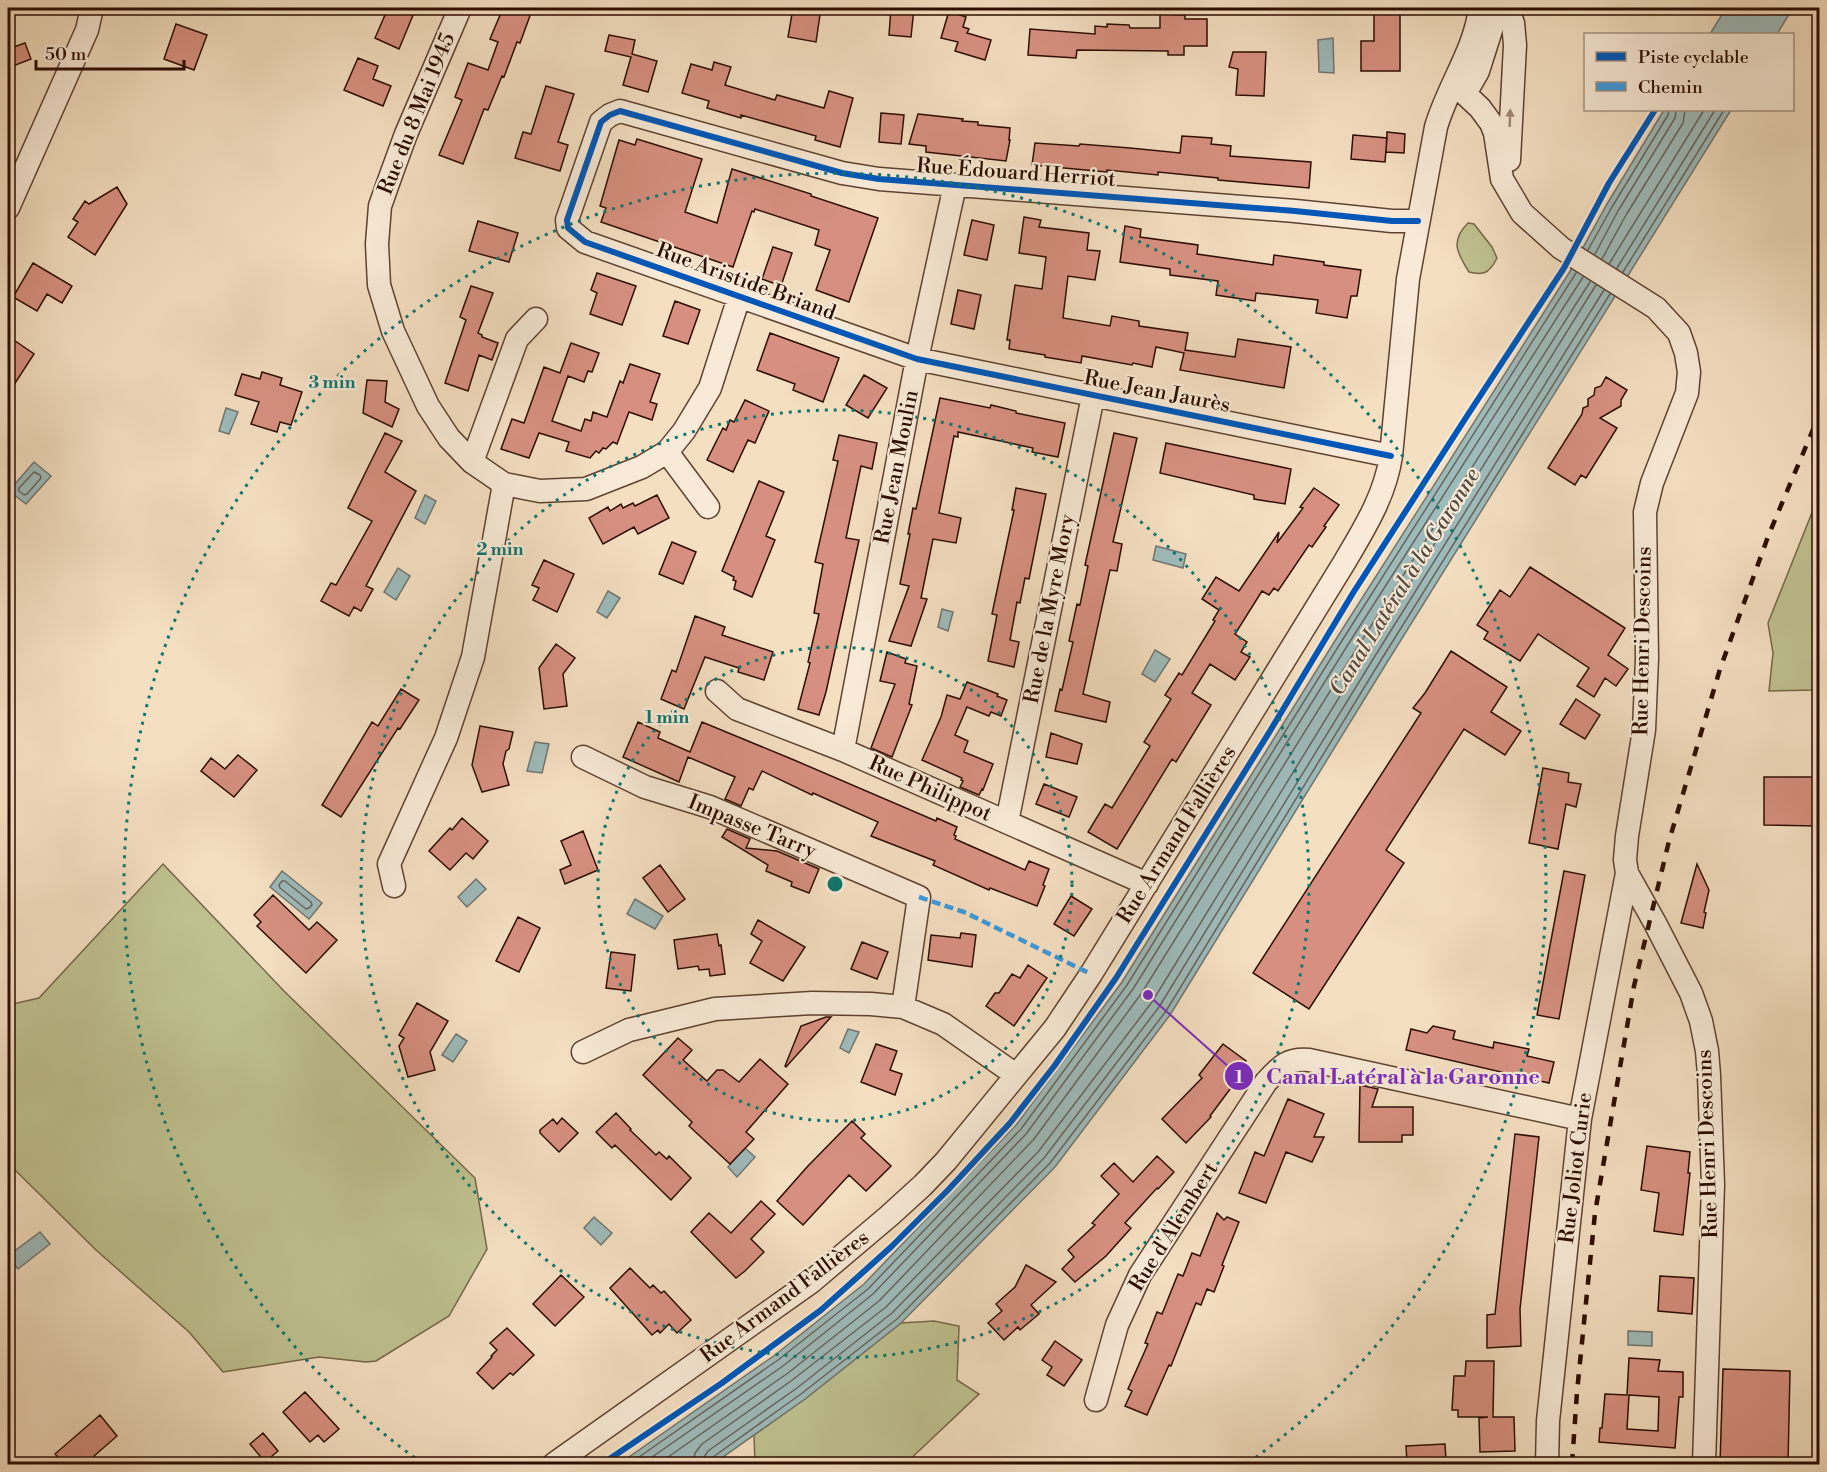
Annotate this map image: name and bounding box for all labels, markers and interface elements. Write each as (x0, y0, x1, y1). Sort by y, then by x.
street label: Rue du 8 Mai 1945 (373, 29, 461, 199)
scale bar (36, 33, 184, 71)
legend (1584, 33, 1794, 111)
text: 50 m (45, 43, 87, 66)
text: Piste cyclable (1638, 46, 1749, 69)
text: Chemin (1638, 76, 1703, 99)
one-way arrow (1506, 109, 1515, 128)
street label: Rue Édouard Herriot (915, 151, 1117, 193)
street label: Rue Aristide Briand (653, 237, 839, 327)
street label: Rue Jean Jaurès (1082, 365, 1232, 419)
text: 3 min (309, 371, 355, 394)
street label: Rue Jean Moulin (869, 387, 925, 546)
water label: Canal Latéral à la Garonne (1324, 463, 1486, 701)
street label: Rue de la Myre Mory (1019, 511, 1081, 706)
text: 2 min (476, 538, 524, 561)
street label: Rue Henri Descoins (1628, 546, 1658, 736)
text: 1 min (645, 706, 689, 729)
street label: Rue Armand Fallières (1112, 741, 1242, 929)
street label: Rue Philippot (865, 750, 996, 828)
street label: Impasse Tarry (684, 789, 821, 865)
centre of rings (825, 874, 845, 894)
street label: Rue Henri Descoins (1692, 1049, 1724, 1239)
callout: Canal Latéral à la Garonne (1224, 1056, 1552, 1096)
text: Canal Latéral à la Garonne (1266, 1064, 1540, 1091)
text: 1 (1235, 1066, 1244, 1089)
street label: Rue Joliot Curie (1554, 1091, 1598, 1245)
street label: Rue d'Alembert (1124, 1157, 1224, 1296)
street label: Rue Armand Fallières (695, 1225, 875, 1369)

